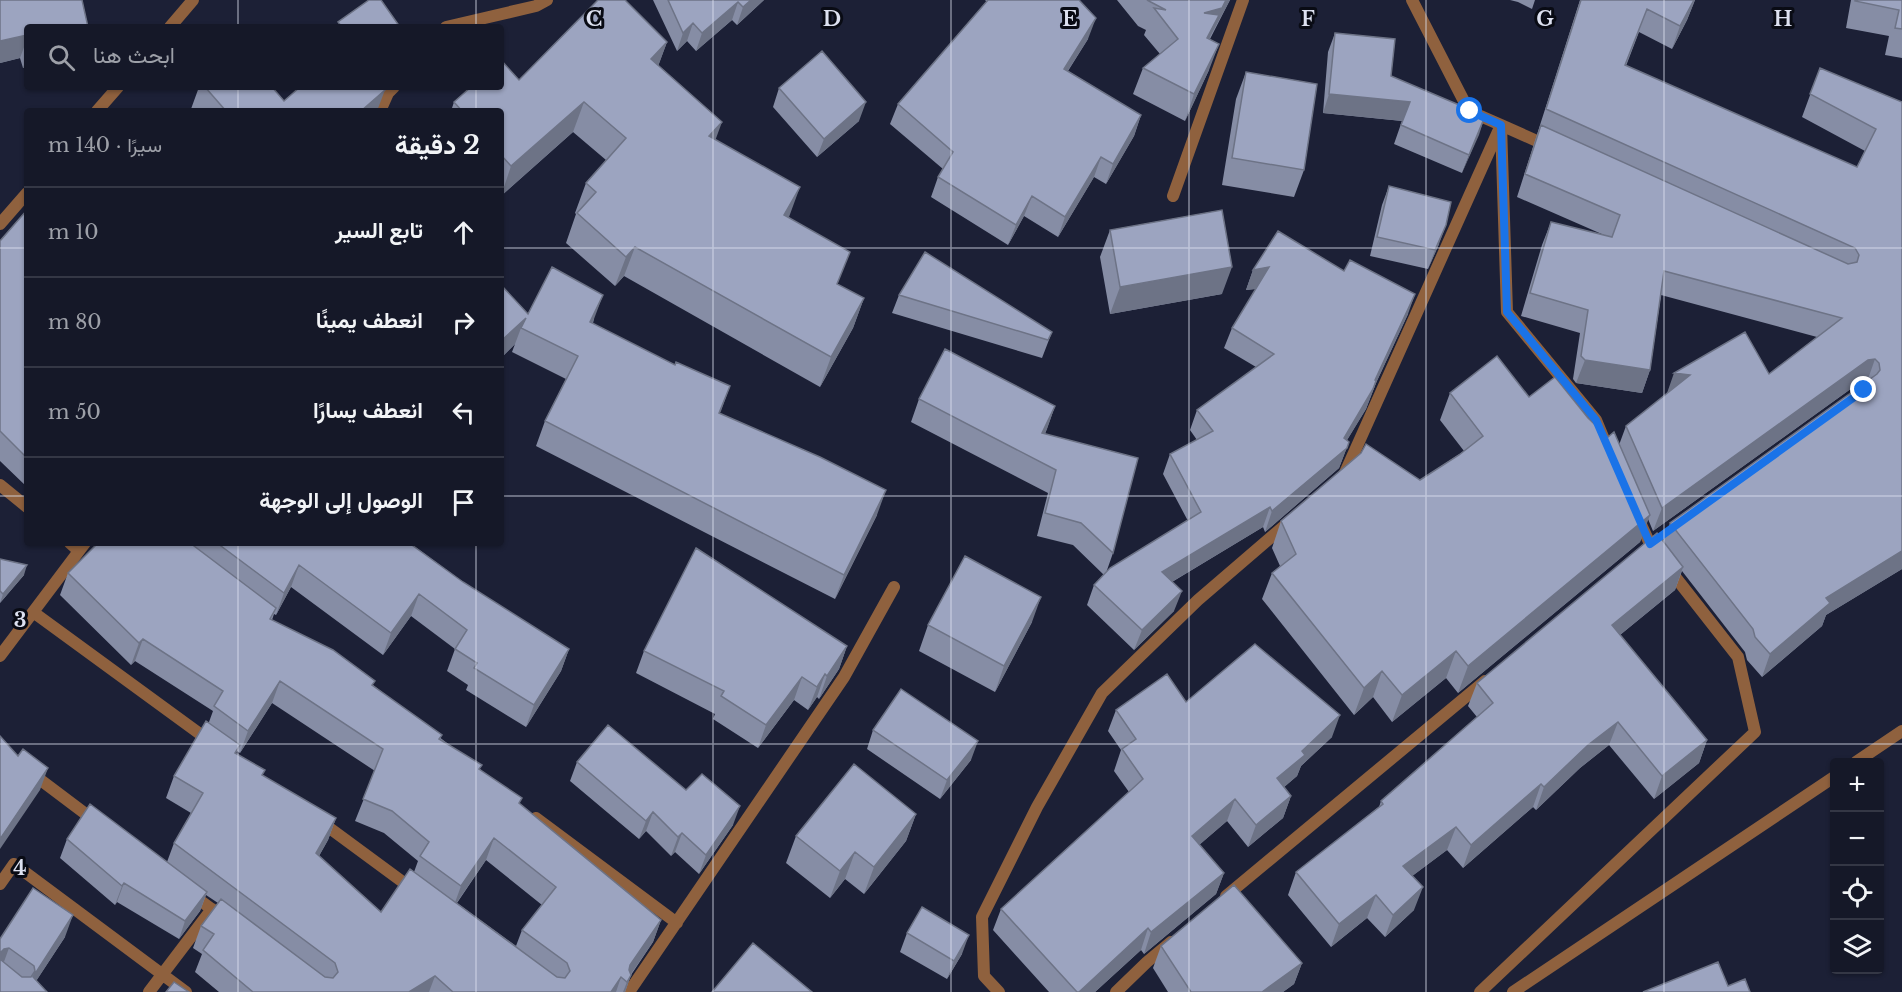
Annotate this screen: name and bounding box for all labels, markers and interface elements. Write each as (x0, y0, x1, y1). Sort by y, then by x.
text: C (586, 7, 602, 31)
text: D (823, 7, 841, 31)
text: E (1062, 7, 1078, 31)
text: F (1301, 7, 1315, 31)
text: G (1536, 7, 1554, 31)
text: H (1774, 7, 1793, 31)
search box (24, 24, 504, 90)
icon: search (45, 41, 78, 74)
text: ابحث هنا (93, 42, 175, 69)
route start (1456, 97, 1482, 123)
text: 2 دقيقة (395, 129, 480, 161)
text: سيرًا · 140 m (48, 133, 162, 157)
icon: ahead (447, 216, 480, 249)
text: تابع السير (335, 217, 423, 244)
text: 10 m (48, 220, 98, 244)
icon: right (447, 306, 480, 339)
text: انعطف يمينًا (316, 307, 423, 334)
text: 80 m (48, 310, 102, 334)
route end (1850, 376, 1876, 402)
icon: left (447, 396, 480, 429)
text: انعطف يسارًا (313, 397, 423, 424)
text: 50 m (48, 400, 101, 424)
icon: arrive (447, 486, 480, 519)
text: الوصول إلى الوجهة (259, 487, 423, 514)
text: 3 (14, 608, 26, 632)
map controls (1830, 758, 1884, 974)
button: + (1830, 758, 1884, 812)
button: − (1830, 812, 1884, 866)
text: 4 (13, 856, 27, 880)
button: locate (1830, 866, 1884, 920)
button: layers (1830, 920, 1884, 974)

